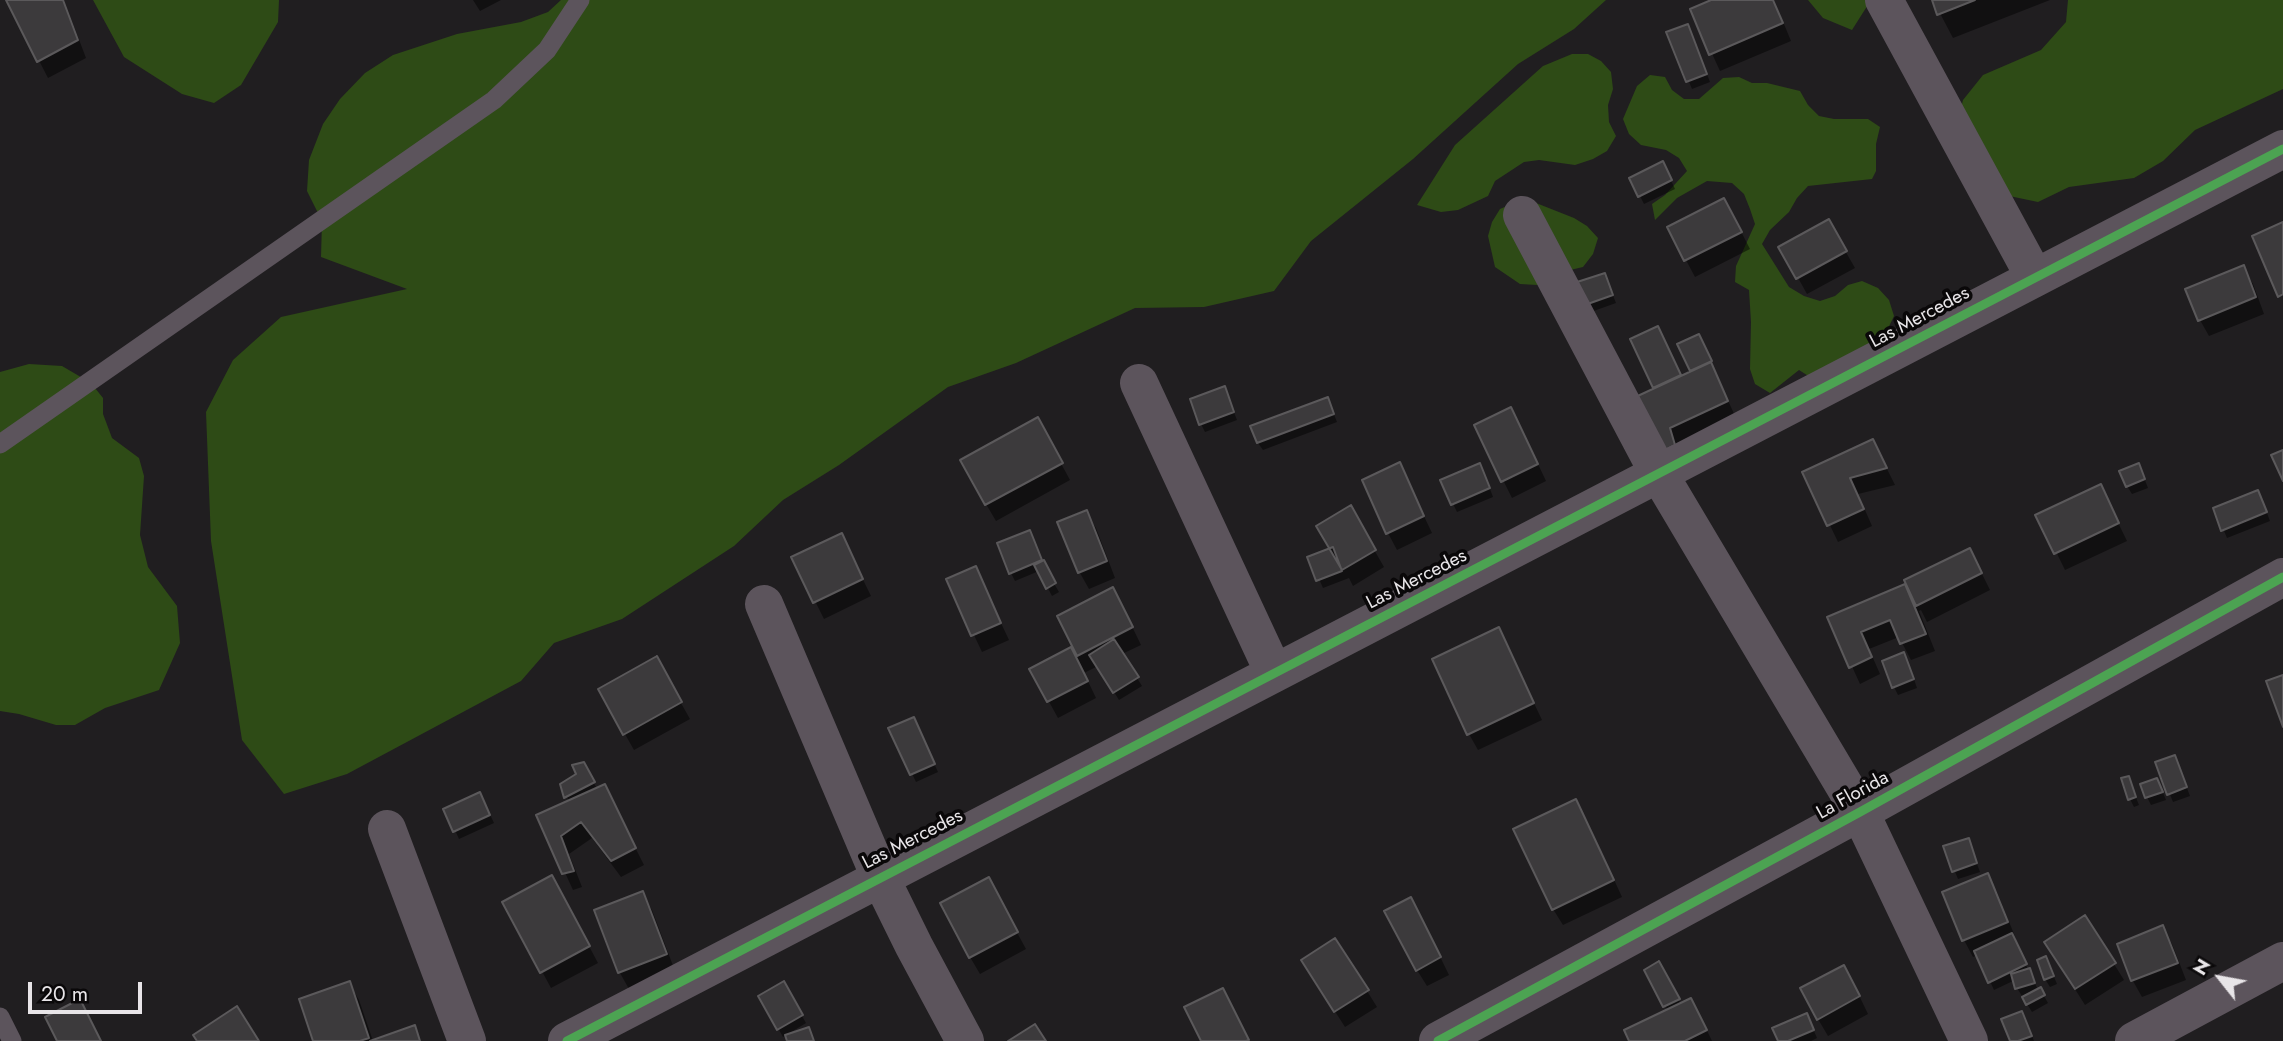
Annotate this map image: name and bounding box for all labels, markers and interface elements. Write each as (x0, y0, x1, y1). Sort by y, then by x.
street label: Las Mercedes (1866, 282, 1974, 354)
street label: Las Mercedes (1363, 545, 1471, 615)
street label: La Florida (1813, 767, 1893, 825)
street label: Las Mercedes (859, 805, 967, 875)
north arrow (2185, 943, 2255, 1013)
text: N (2186, 954, 2217, 980)
scale bar (32, 968, 145, 1012)
text: 20 m (41, 979, 88, 1009)

